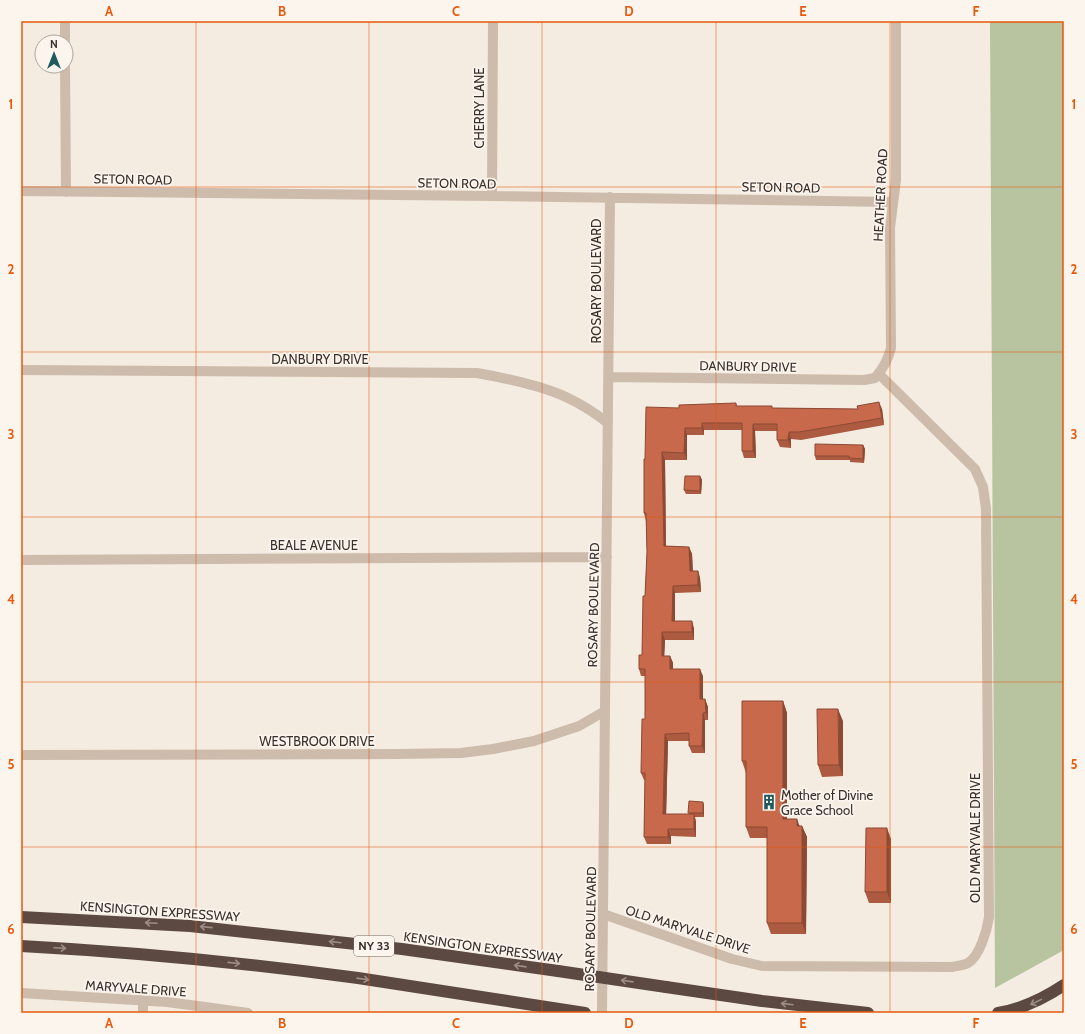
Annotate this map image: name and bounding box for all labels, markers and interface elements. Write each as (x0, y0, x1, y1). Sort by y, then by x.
text: A (105, 3, 114, 19)
text: B (278, 3, 286, 19)
text: C (452, 3, 460, 19)
text: D (624, 3, 634, 19)
text: E (799, 3, 807, 19)
text: F (973, 3, 980, 19)
north arrow (34, 34, 74, 74)
text: N (50, 37, 58, 51)
street label: CHERRY LANE (471, 67, 487, 149)
text: 1 (9, 96, 13, 112)
text: 1 (1072, 96, 1076, 112)
street label: HEATHER ROAD (870, 148, 890, 242)
street label: SETON ROAD (94, 170, 172, 188)
street label: SETON ROAD (418, 174, 496, 192)
street label: SETON ROAD (742, 178, 820, 196)
street label: ROSARY BOULEVARD (588, 219, 604, 343)
text: 2 (8, 261, 15, 277)
text: 2 (1071, 261, 1078, 277)
street label: DANBURY DRIVE (271, 351, 369, 367)
street label: DANBURY DRIVE (699, 357, 797, 375)
text: 3 (7, 426, 15, 442)
text: 3 (1070, 426, 1078, 442)
street label: BEALE AVENUE (270, 537, 358, 553)
street label: ROSARY BOULEVARD (584, 542, 602, 668)
text: 4 (7, 591, 15, 607)
text: 4 (1070, 591, 1078, 607)
street label: WESTBROOK DRIVE (259, 733, 375, 749)
text: 5 (8, 756, 15, 772)
text: 5 (1071, 756, 1078, 772)
street label: OLD MARYVALE DRIVE (967, 773, 983, 903)
place label: Mother of Divine Grace School (781, 787, 873, 818)
building icon: Mother of Divine Grace School (760, 793, 778, 811)
street label: ROSARY BOULEVARD (581, 866, 599, 992)
street label: KENSINGTON EXPRESSWAY (80, 897, 241, 925)
street label: OLD MARYVALE DRIVE (624, 901, 752, 957)
one-way arrow (145, 920, 158, 927)
text: 6 (7, 921, 15, 937)
text: 6 (1070, 921, 1078, 937)
one-way arrow (200, 924, 213, 931)
street label: KENSINGTON EXPRESSWAY (403, 928, 564, 966)
road number: NY 33 (354, 936, 394, 956)
one-way arrow (329, 938, 342, 945)
one-way arrow (53, 945, 66, 952)
one-way arrow (227, 959, 240, 967)
one-way arrow (514, 962, 527, 970)
one-way arrow (356, 975, 369, 983)
street label: MARYVALE DRIVE (85, 976, 187, 1000)
one-way arrow (621, 977, 634, 985)
one-way arrow (1030, 999, 1042, 1006)
one-way arrow (781, 1000, 794, 1007)
text: A (105, 1015, 114, 1031)
text: B (278, 1015, 286, 1031)
text: C (452, 1015, 460, 1031)
text: D (624, 1015, 634, 1031)
text: E (799, 1015, 807, 1031)
text: F (973, 1015, 980, 1031)

